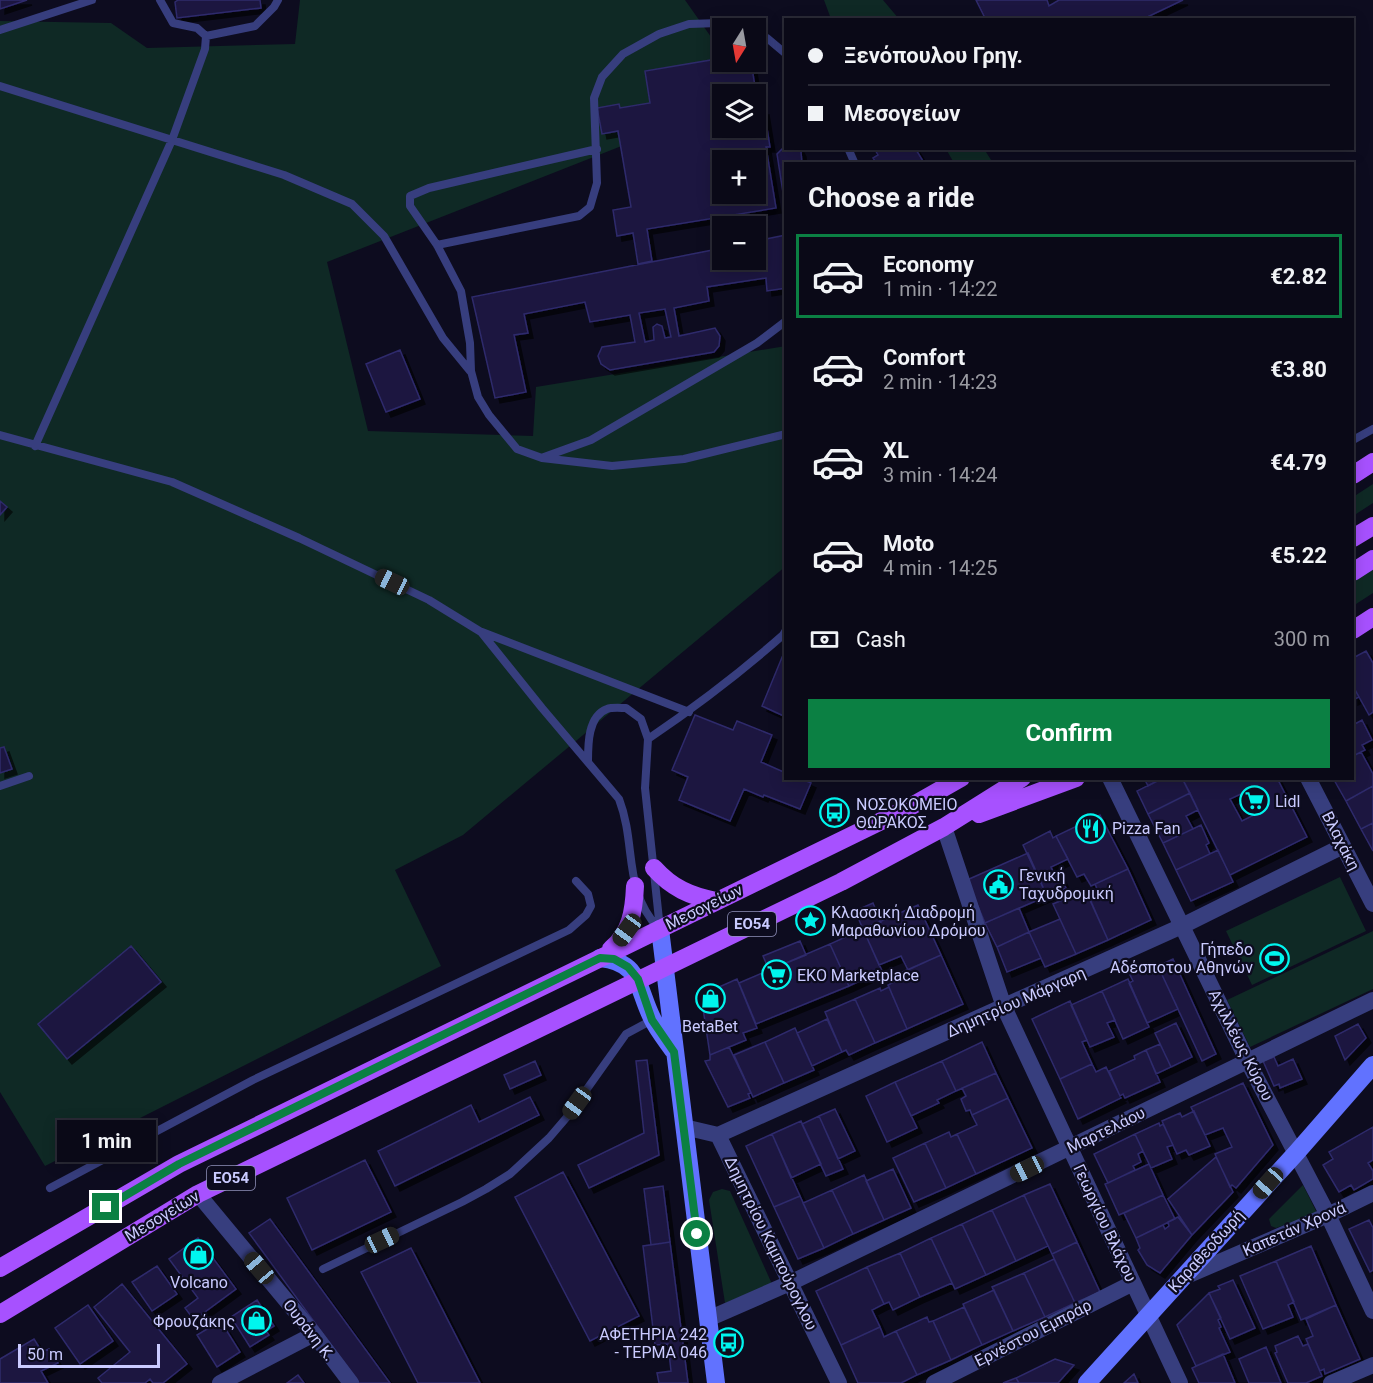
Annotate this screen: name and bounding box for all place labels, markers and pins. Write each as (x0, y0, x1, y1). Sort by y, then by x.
supermarket icon: Lidl (1238, 785, 1270, 817)
place label: Lidl (1275, 792, 1300, 811)
place label: ΝΟΣΟΚΟΜΕΙΟ ΘΩΡΑΚΟΣ (856, 795, 957, 832)
bus stop icon: ΝΟΣΟΚΟΜΕΙΟ ΘΩΡΑΚΟΣ (819, 797, 851, 829)
restaurant icon: Pizza Fan (1075, 812, 1107, 844)
place label: Pizza Fan (1112, 819, 1181, 838)
place label: Γενική Ταχυδρομική (1019, 866, 1114, 903)
public building icon: Γενική Ταχυδρομική (982, 868, 1014, 900)
place label: Κλασσική Διαδρομή Μαραθωνίου Δρόμου (831, 903, 986, 940)
place icon: Κλασσική Διαδρομή Μαραθωνίου Δρόμου (794, 905, 826, 937)
place label: Γήπεδο Αδέσποτου Αθηνών (1110, 940, 1253, 977)
sports icon: Γήπεδο Αδέσποτου Αθηνών (1258, 942, 1290, 974)
supermarket icon: EKO Marketplace (760, 959, 792, 991)
place label: EKO Marketplace (797, 966, 919, 985)
shop icon: BetaBet (694, 982, 726, 1014)
place label: BetaBet (682, 1017, 738, 1036)
shop icon: Volcano (183, 1238, 215, 1270)
place label: Volcano (170, 1273, 228, 1292)
shop icon: Φρουζάκης (240, 1305, 272, 1337)
place label: Φρουζάκης (153, 1312, 235, 1331)
place label: ΑΦΕΤΗΡΙΑ 242 - ΤΕΡΜΑ 046 (599, 1325, 707, 1362)
bus stop icon: ΑΦΕΤΗΡΙΑ 242 - ΤΕΡΜΑ 046 (712, 1327, 744, 1359)

